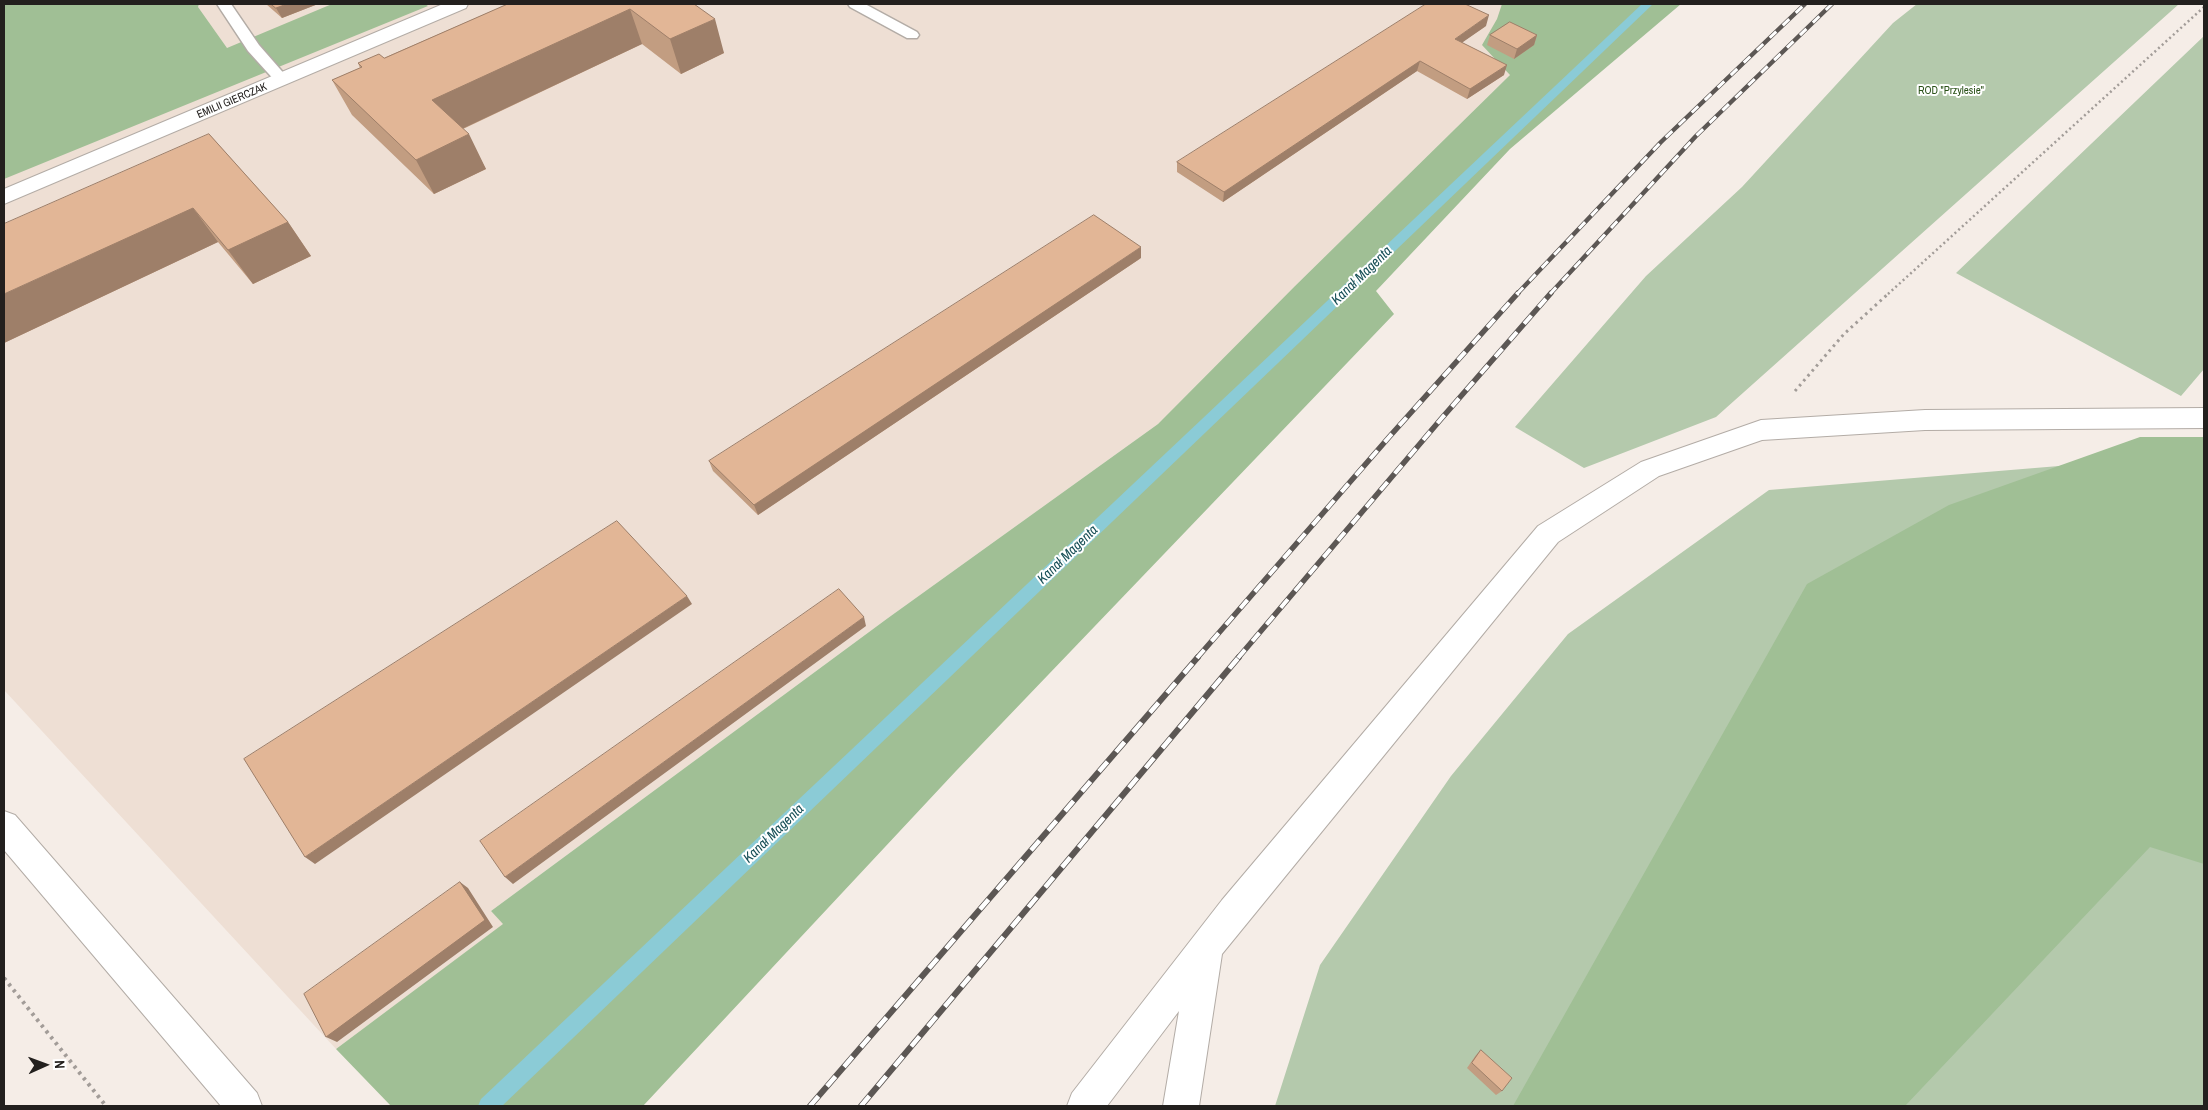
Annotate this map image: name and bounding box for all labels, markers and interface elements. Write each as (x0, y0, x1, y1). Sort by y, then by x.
street label: EMILII GIERCZAK (195, 80, 269, 122)
park label: ROD "Przylesie" (1918, 84, 1984, 98)
water label: Kanał Magenta (1328, 243, 1396, 309)
water label: Kanał Magenta (1034, 522, 1102, 588)
water label: Kanał Magenta (740, 801, 808, 867)
north arrow (20, 1040, 70, 1090)
text: N (51, 1060, 69, 1069)

